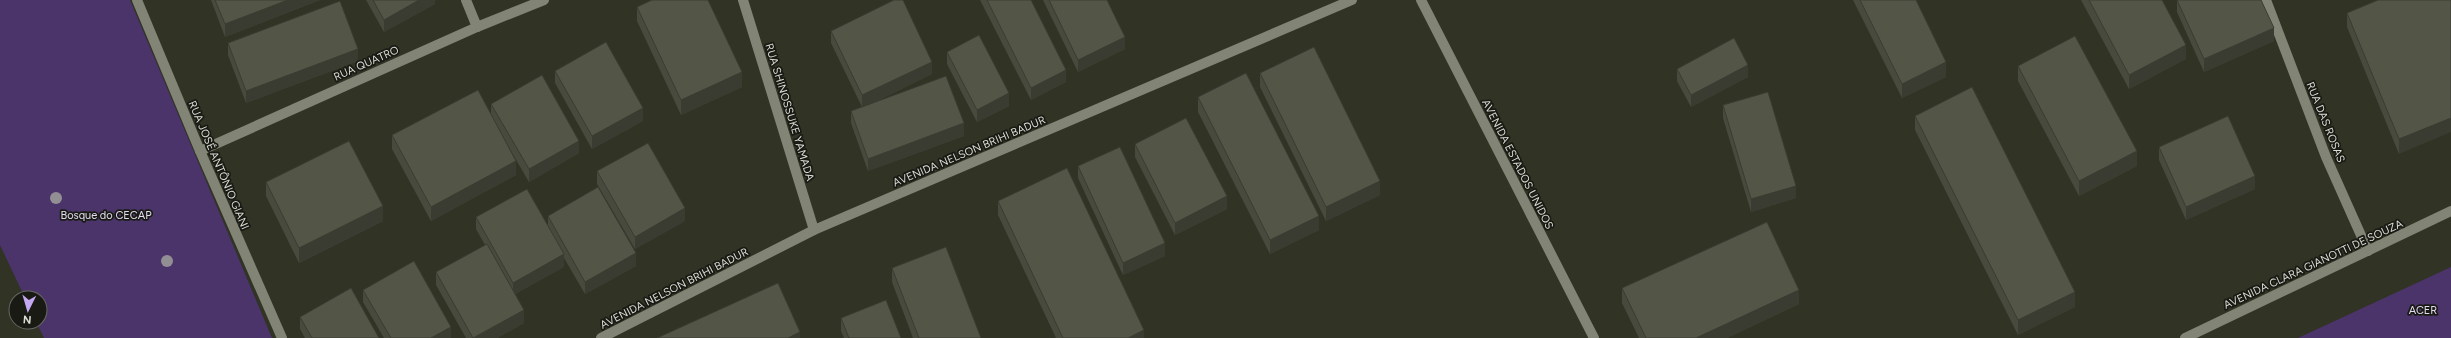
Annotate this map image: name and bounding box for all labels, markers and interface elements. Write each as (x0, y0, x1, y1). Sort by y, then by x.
street label: RUA SHINOSSUKE YAMADA (762, 42, 817, 183)
street label: RUA QUATRO (332, 43, 401, 84)
street label: RUA DAS ROSAS (2303, 80, 2348, 165)
street label: AVENIDA ESTADOS UNIDOS (1479, 97, 1556, 232)
street label: RUA JOSÉ ANTÔNIO GIANI (186, 99, 252, 231)
street label: AVENIDA NELSON BRIHI BADUR (891, 113, 1048, 190)
park label: Bosque do CECAP (60, 209, 152, 222)
street label: AVENIDA CLARA GIANOTTI DE SOUZA (2222, 217, 2405, 312)
street label: AVENIDA NELSON BRIHI BADUR (598, 245, 751, 332)
north arrow (8, 290, 48, 330)
park label: ACER (2409, 304, 2437, 317)
text: N (22, 313, 32, 326)

